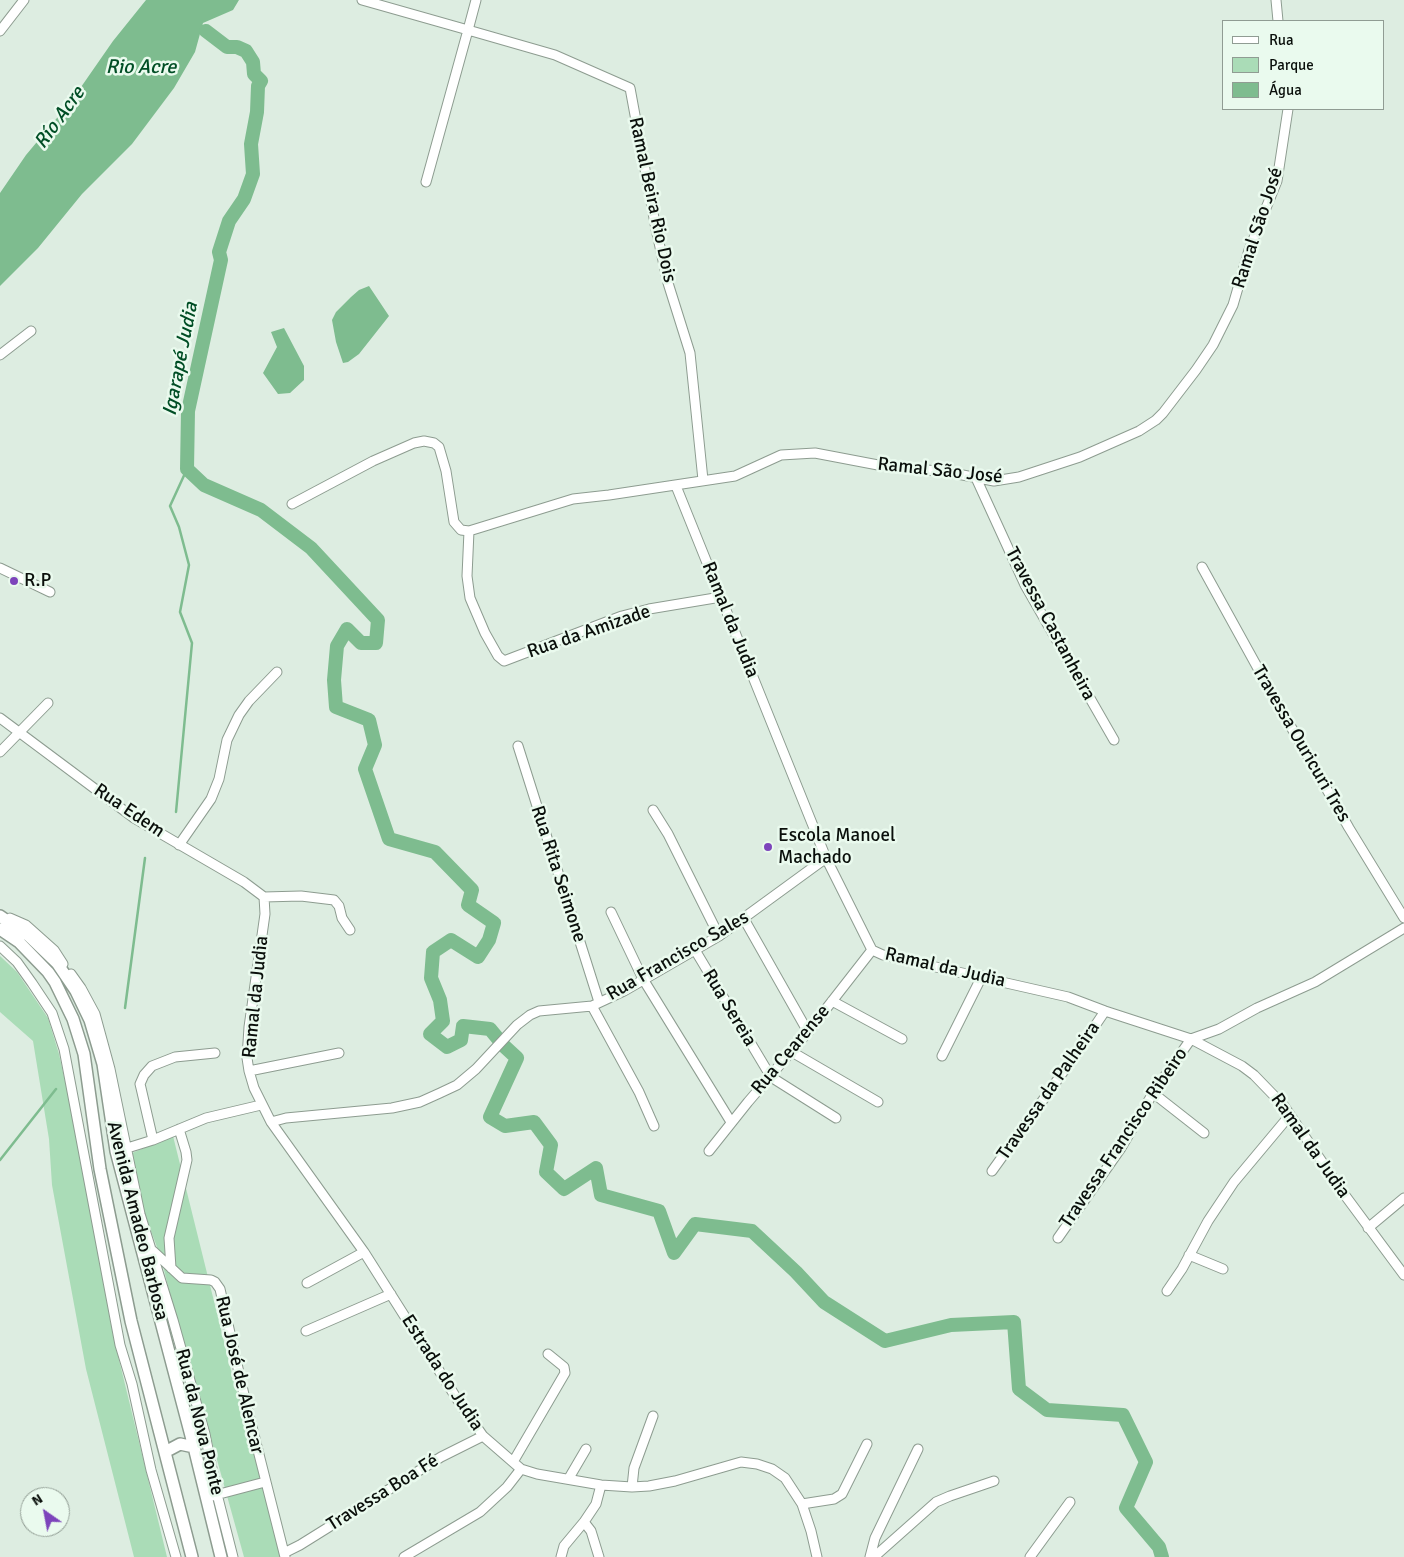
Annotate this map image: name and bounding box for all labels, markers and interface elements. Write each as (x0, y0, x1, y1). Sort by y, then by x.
legend (1222, 20, 1384, 110)
text: Rua (1269, 31, 1294, 49)
water label: Rio Acre (106, 56, 176, 80)
text: Parque (1269, 56, 1314, 74)
text: Água (1269, 81, 1302, 99)
water label: Río Acre (30, 82, 90, 154)
street label: Ramal Beira Rio Dois (623, 115, 681, 285)
street label: Ramal São José (1228, 165, 1288, 291)
water label: Igarapé Judia (158, 300, 204, 418)
street label: Ramal São José (876, 453, 1004, 489)
street label: Travessa Castanheira (1000, 543, 1100, 705)
street label: Ramal da Judia (696, 559, 764, 681)
place label: R.P (24, 570, 51, 592)
marker: R.P (8, 575, 20, 587)
street label: Rua da Amizade (524, 600, 654, 664)
street label: Travessa Ouricuri Tres (1247, 662, 1355, 826)
street label: Rua Edem (89, 779, 169, 843)
street label: Rua Rita Seimone (525, 803, 591, 945)
place label: Escola Manoel Machado (778, 825, 896, 869)
marker: Escola Manoel Machado (762, 841, 774, 853)
street label: Rua Francisco Sales (603, 906, 753, 1006)
street label: Ramal da Judia (238, 935, 274, 1059)
street label: Ramal da Judia (883, 943, 1007, 993)
street label: Rua Sereia (697, 965, 761, 1051)
street label: Rua Cearense (747, 1001, 835, 1099)
street label: Travessa da Palheira (993, 1017, 1105, 1165)
street label: Travessa Francisco Ribeiro (1055, 1044, 1193, 1232)
street label: Ramal da Judia (1265, 1089, 1355, 1203)
street label: Avenida Amadeo Barbosa (101, 1119, 173, 1323)
street label: Rua José de Alencar (210, 1294, 268, 1456)
street label: Estrada do Judia (396, 1311, 488, 1435)
street label: Rua da Nova Ponte (170, 1346, 228, 1498)
street label: Travessa Boa Fé (323, 1450, 443, 1536)
north arrow (20, 1487, 70, 1537)
text: N (28, 1490, 46, 1510)

